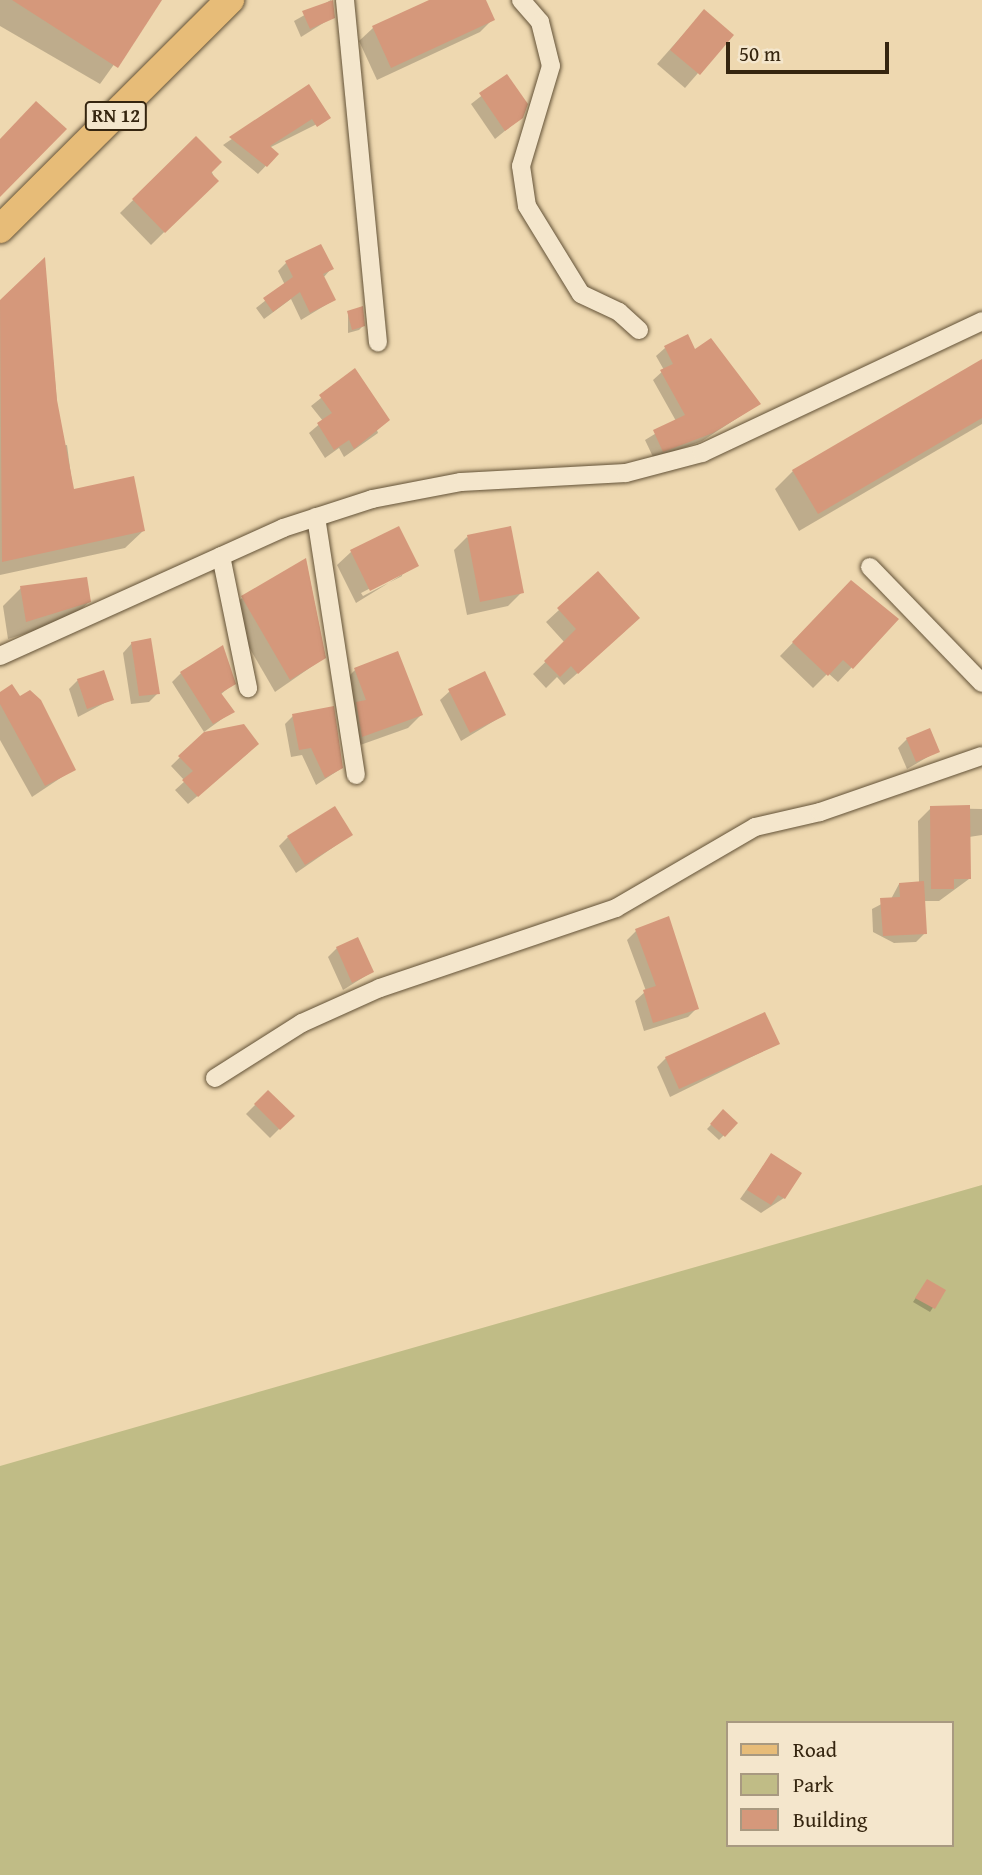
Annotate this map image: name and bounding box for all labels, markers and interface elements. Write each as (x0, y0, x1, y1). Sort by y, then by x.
scale bar (730, 28, 893, 72)
text: 50 m (739, 38, 781, 69)
road number: RN 12 (85, 100, 148, 132)
legend (726, 1721, 954, 1847)
text: Road (793, 1734, 837, 1765)
text: Park (793, 1769, 834, 1800)
text: Building (793, 1804, 867, 1835)

